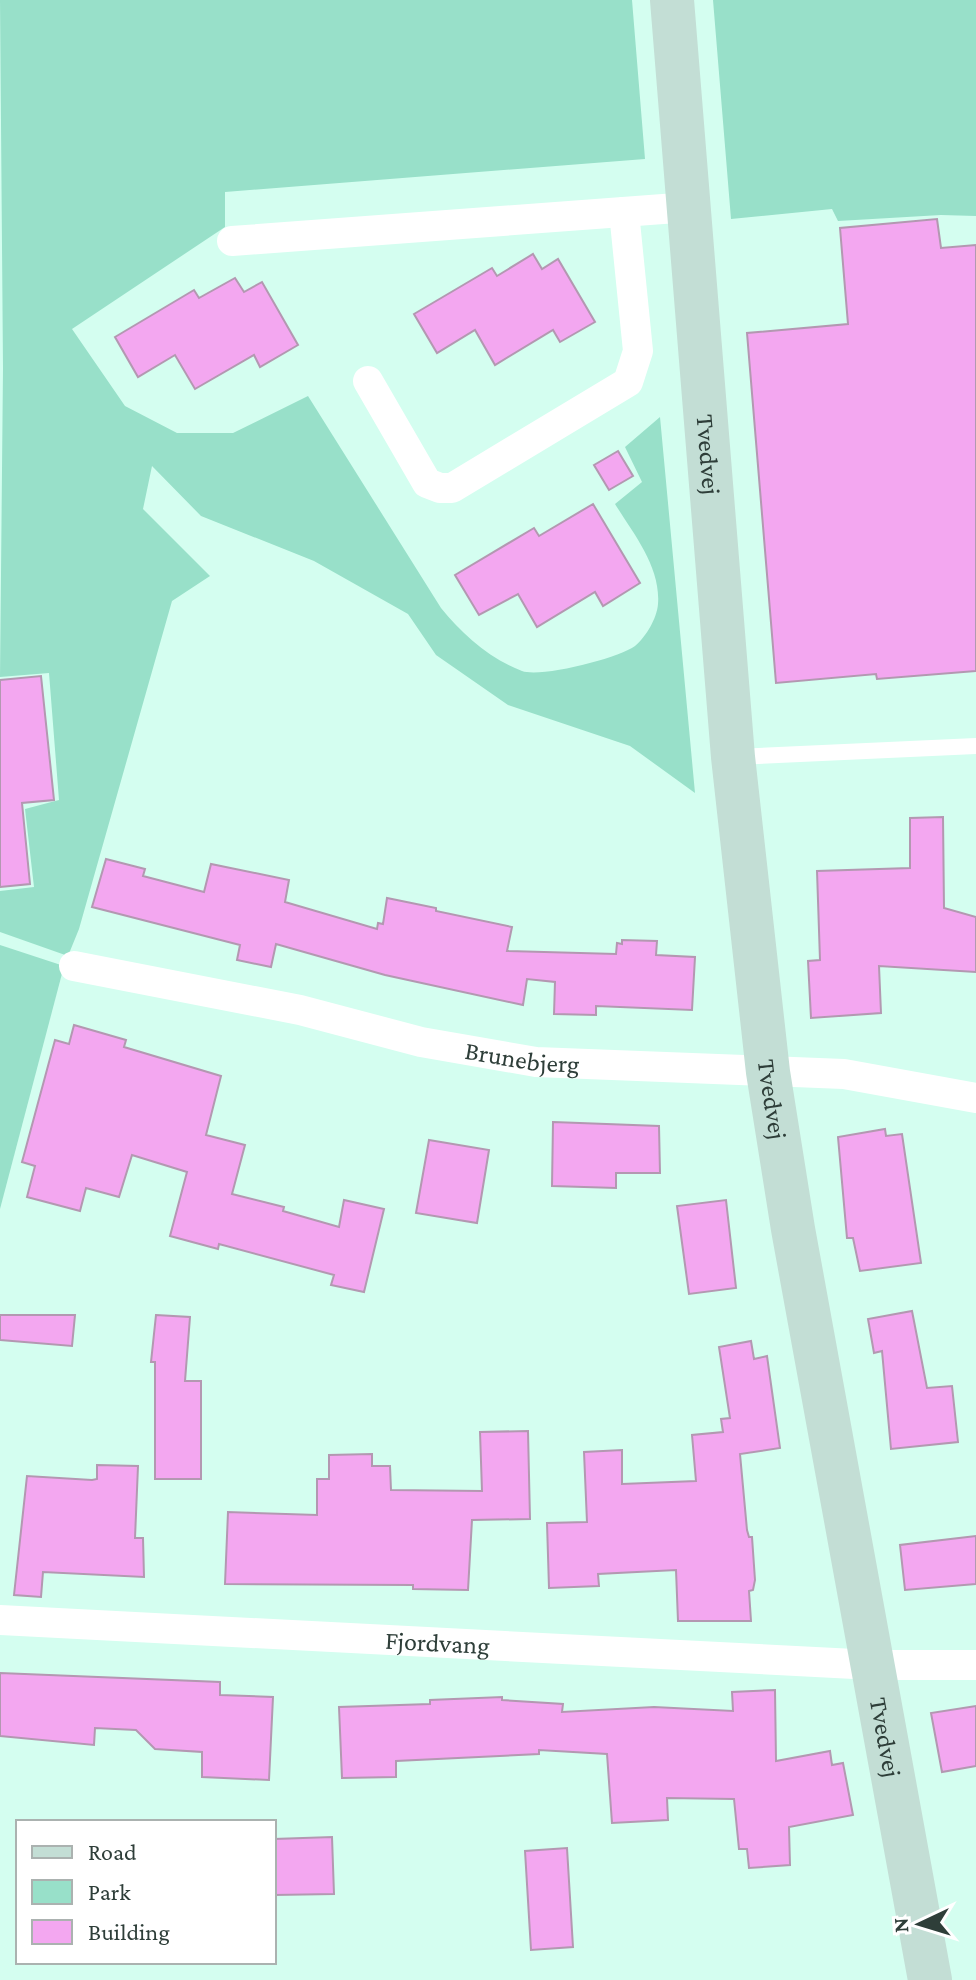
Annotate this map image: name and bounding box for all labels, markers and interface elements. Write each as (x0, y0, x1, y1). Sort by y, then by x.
street label: Tvedvej (691, 413, 726, 496)
street label: Brunebjerg (463, 1035, 580, 1078)
street label: Tvedvej (752, 1058, 793, 1141)
street label: Fjordvang (384, 1625, 491, 1660)
street label: Tvedvej (864, 1695, 907, 1780)
legend (16, 1820, 276, 1964)
text: Road (88, 1838, 137, 1865)
text: Park (88, 1878, 131, 1905)
north arrow (880, 1884, 960, 1964)
text: N (888, 1917, 914, 1934)
text: Building (88, 1918, 170, 1945)

